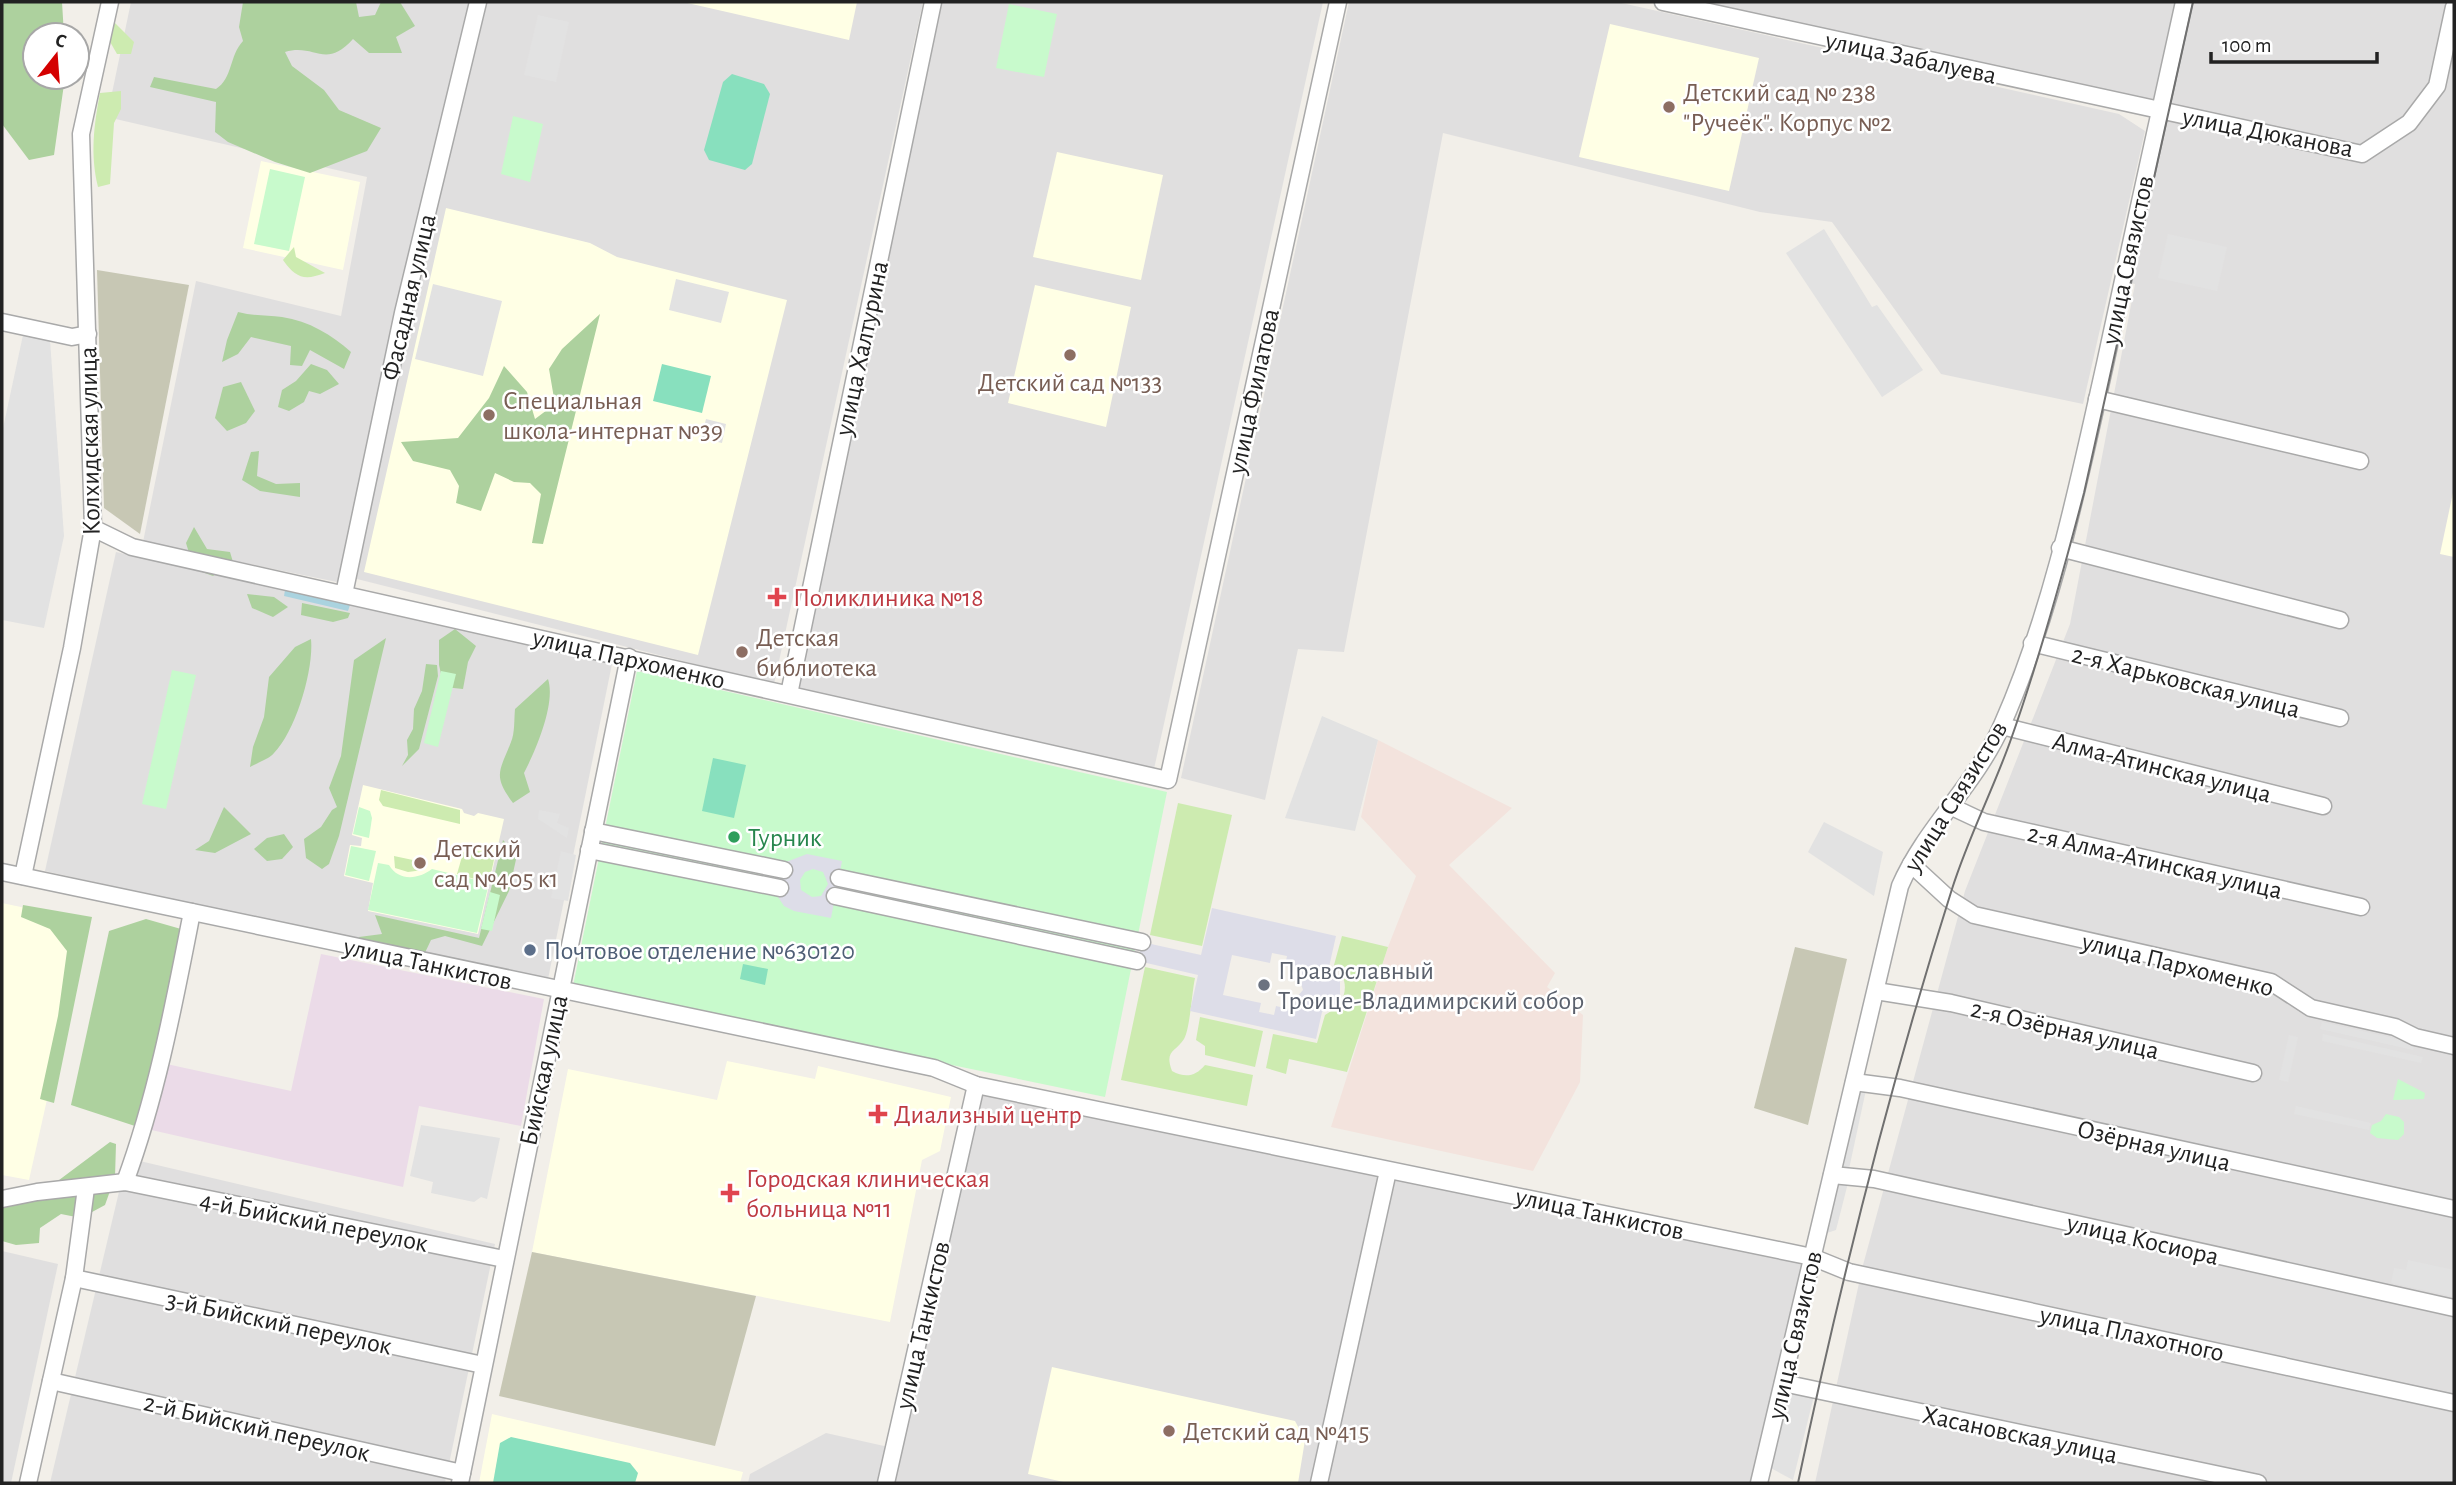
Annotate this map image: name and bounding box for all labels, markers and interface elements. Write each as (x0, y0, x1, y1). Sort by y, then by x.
north arrow (21, 21, 91, 91)
scale bar (2211, 21, 2377, 65)
street label: улица Забалуева (1822, 27, 1999, 89)
text: С (53, 31, 68, 52)
text: 100 m (2222, 35, 2272, 56)
place label: Детский сад № 238 "Ручеёк". Корпус №2 (1683, 80, 1892, 136)
marker: Детский сад № 238 "Ручеёк". Корпус №2 (1661, 99, 1677, 115)
street label: улица Дюканова (2179, 104, 2355, 162)
street label: улица Связистов (2097, 173, 2159, 348)
street label: Фасадная улица (377, 211, 441, 383)
street label: улица Халтурина (831, 258, 893, 439)
street label: улица Филатова (1224, 306, 1284, 477)
street label: Колхидская улица (75, 346, 105, 536)
marker: Детский сад №133 (1062, 347, 1078, 363)
place label: Детский сад №133 (978, 370, 1162, 396)
place label: Специальная школа-интернат №39 (503, 388, 723, 444)
marker: Специальная школа-интернат №39 (481, 407, 497, 423)
place label: Поликлиника №18 (793, 585, 984, 611)
marker: Поликлиника №18 (767, 587, 787, 607)
street label: улица Пархоменко (529, 624, 728, 694)
place label: Детская библиотека (756, 625, 877, 681)
street label: 2-я Харьковская улица (2069, 641, 2303, 723)
marker: Детская библиотека (734, 644, 750, 660)
street label: улица Связистов (1899, 717, 2012, 877)
street label: Алма-Атинская улица (2050, 728, 2274, 808)
street label: 2-я Алма-Атинская улица (2025, 820, 2285, 904)
place label: Турник (748, 825, 822, 851)
marker: Турник (726, 829, 742, 845)
place label: Детский сад №405 к1 (434, 836, 559, 892)
marker: Детский сад №405 к1 (412, 855, 428, 871)
street label: улица Пархоменко (2078, 928, 2276, 1001)
street label: улица Танкистов (340, 933, 514, 995)
place label: Почтовое отделение №630120 (544, 938, 855, 964)
marker: Почтовое отделение №630120 (522, 942, 538, 958)
place label: Православный Троице-Владимирский собор (1278, 958, 1584, 1014)
marker: Православный Троице-Владимирский собор (1256, 977, 1272, 993)
street label: Бийская улица (515, 992, 573, 1148)
street label: 2-я Озёрная улица (1968, 996, 2162, 1064)
place label: Диализный центр (894, 1102, 1082, 1128)
marker: Диализный центр (868, 1104, 888, 1124)
street label: Озёрная улица (2075, 1116, 2233, 1176)
place label: Городская клиническая больница №11 (746, 1166, 990, 1222)
marker: Городская клиническая больница №11 (720, 1183, 740, 1203)
street label: улица Танкистов (1512, 1183, 1686, 1245)
street label: 4-й Бийский переулок (198, 1187, 430, 1257)
street label: улица Косиора (2063, 1210, 2221, 1270)
street label: улица Танкистов (891, 1239, 955, 1413)
street label: улица Связистов (1763, 1248, 1827, 1423)
street label: 3-й Бийский переулок (164, 1286, 394, 1360)
street label: улица Плахотного (2036, 1302, 2226, 1366)
street label: 2-й Бийский переулок (141, 1389, 372, 1467)
street label: Хасановская улица (1920, 1402, 2120, 1468)
place label: Детский сад №415 (1183, 1419, 1369, 1445)
marker: Детский сад №415 (1161, 1423, 1177, 1439)

